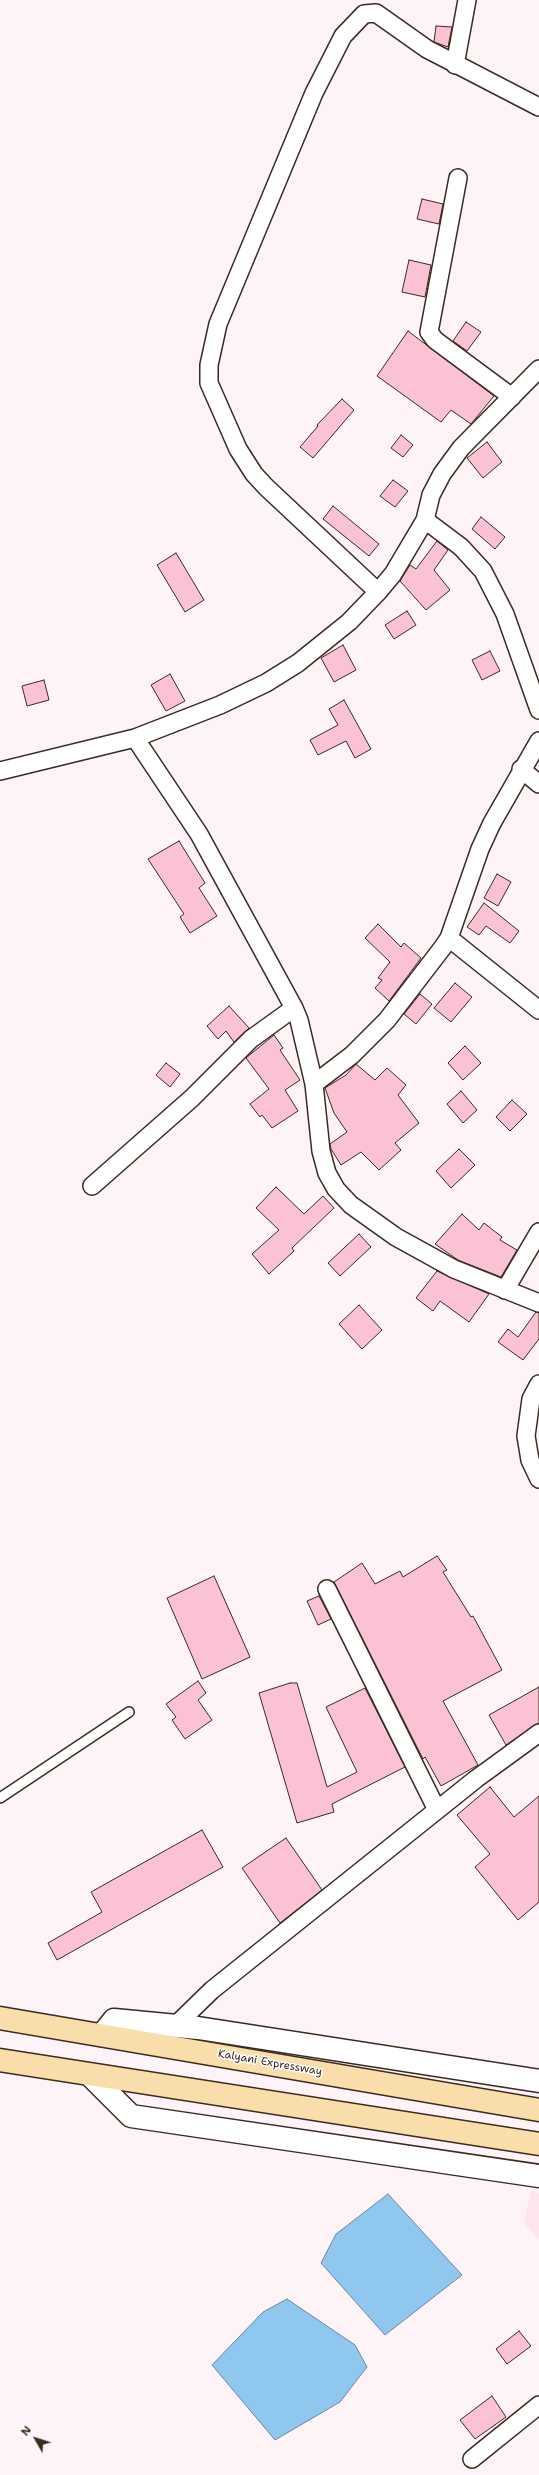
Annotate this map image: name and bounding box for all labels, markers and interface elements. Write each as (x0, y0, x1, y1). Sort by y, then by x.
street label: Kalyani Expressway (217, 2047, 323, 2079)
north arrow (16, 2419, 56, 2459)
text: N (18, 2423, 35, 2439)

